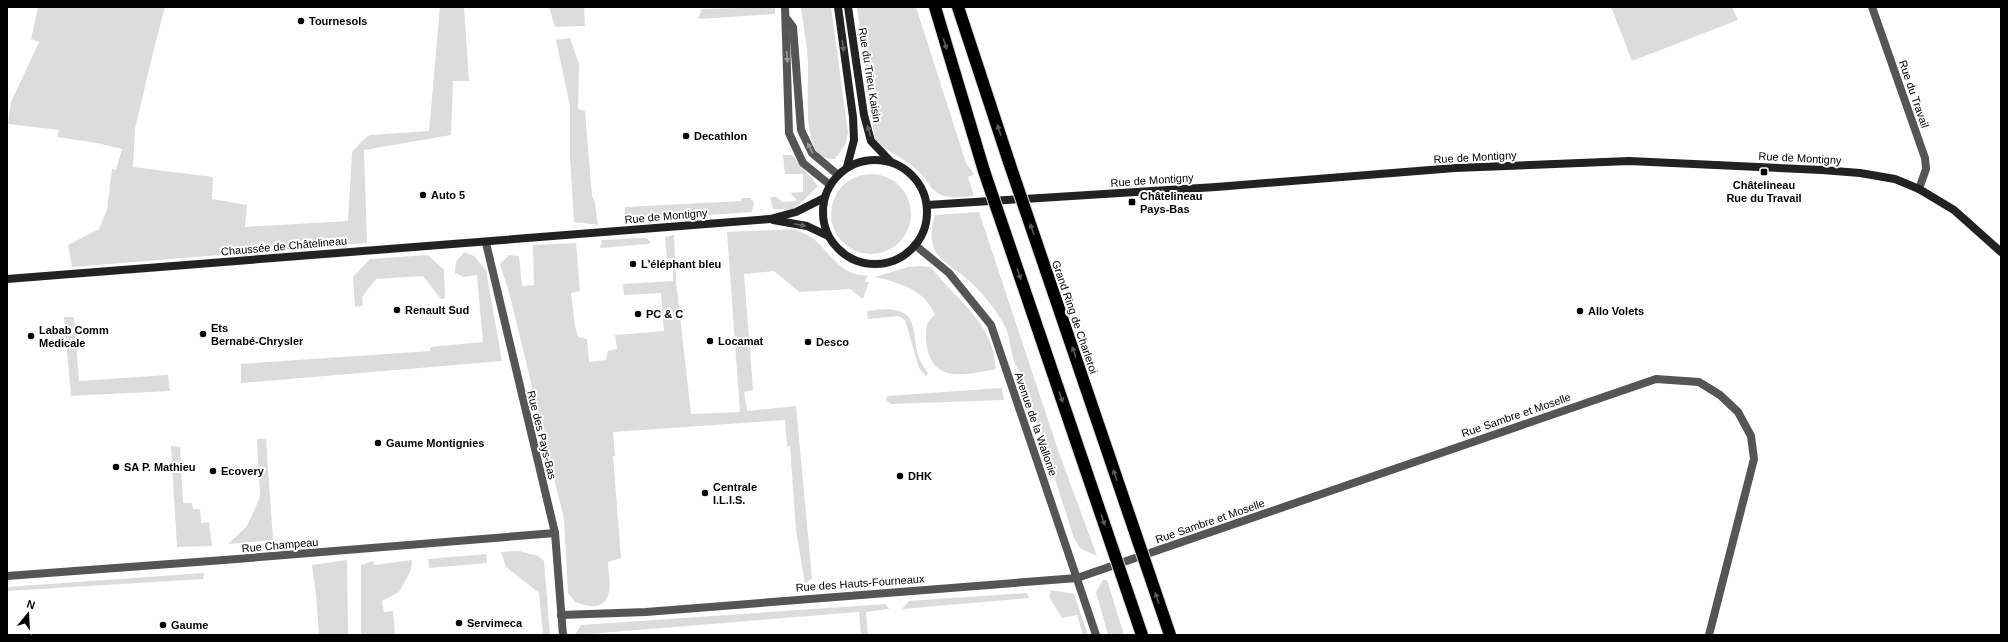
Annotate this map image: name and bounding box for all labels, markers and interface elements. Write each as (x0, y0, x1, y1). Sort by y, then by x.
place label: Tournesols (309, 15, 367, 27)
marker: Tournesols (296, 16, 306, 26)
street label: Rue du Trieu Kaisin (857, 27, 883, 123)
one-way arrow (942, 39, 948, 51)
one-way arrow (840, 40, 846, 52)
one-way arrow (783, 51, 790, 63)
street label: Rue du Travail (1897, 59, 1931, 129)
one-way arrow (996, 124, 1002, 136)
one-way arrow (865, 125, 871, 137)
place label: Decathlon (694, 130, 747, 142)
marker: Decathlon (681, 131, 691, 141)
one-way arrow (807, 142, 813, 154)
street label: Rue de Montigny (1433, 149, 1517, 165)
street label: Rue de Montigny (1758, 150, 1842, 166)
marker: Châtelineau Rue du Travail (1759, 167, 1769, 177)
street label: Rue de Montigny (1110, 171, 1194, 189)
place label: Châtelineau Rue du Travail (1726, 179, 1802, 204)
place label: Auto 5 (431, 189, 465, 201)
marker: Auto 5 (418, 190, 428, 200)
place label: Châtelineau Pays-Bas (1140, 190, 1202, 215)
marker: Châtelineau Pays-Bas (1127, 197, 1137, 207)
street label: Rue de Montigny (624, 206, 708, 226)
one-way arrow (794, 222, 806, 228)
one-way arrow (1029, 222, 1035, 234)
street label: Chaussée de Châtelineau (220, 235, 348, 257)
place label: L'éléphant bleu (641, 258, 721, 270)
marker: L'éléphant bleu (628, 259, 638, 269)
street label: Grand Ring de Charleroi (1050, 259, 1100, 375)
one-way arrow (1017, 268, 1023, 280)
place label: Renault Sud (405, 304, 469, 316)
marker: Renault Sud (392, 305, 402, 315)
place label: Allo Volets (1588, 305, 1644, 317)
marker: Allo Volets (1575, 306, 1585, 316)
place label: PC & C (646, 308, 683, 320)
marker: PC & C (633, 309, 643, 319)
place label: Ets Bernabé-Chrysler (211, 322, 304, 347)
place label: Labab Comm Medicale (39, 324, 109, 349)
marker: Ets Bernabé-Chrysler (198, 329, 208, 339)
marker: Labab Comm Medicale (26, 331, 36, 341)
place label: Locamat (718, 335, 764, 347)
marker: Locamat (705, 336, 715, 346)
place label: Desco (816, 336, 849, 348)
marker: Desco (803, 337, 813, 347)
one-way arrow (1070, 346, 1076, 358)
street label: Avenue de la Wallonie (1013, 371, 1059, 477)
street label: Rue des Pays-Bas (525, 389, 559, 481)
one-way arrow (1058, 391, 1064, 403)
street label: Rue Sambre et Moselle (1460, 391, 1572, 439)
place label: Gaume Montignies (386, 437, 484, 449)
marker: Gaume Montignies (373, 438, 383, 448)
place label: SA P. Mathieu (124, 461, 196, 473)
marker: SA P. Mathieu (111, 462, 121, 472)
place label: Ecovery (221, 465, 265, 477)
marker: Ecovery (208, 466, 218, 476)
one-way arrow (1112, 469, 1118, 481)
place label: DHK (908, 470, 932, 482)
marker: DHK (895, 471, 905, 481)
place label: Centrale I.L.I.S. (713, 481, 757, 506)
marker: Centrale I.L.I.S. (700, 488, 710, 498)
street label: Rue Sambre et Moselle (1154, 497, 1266, 545)
one-way arrow (1100, 515, 1106, 527)
street label: Rue Champeau (241, 536, 319, 554)
street label: Rue des Hauts-Fourneaux (795, 572, 925, 593)
one-way arrow (1154, 592, 1160, 604)
north arrow (8, 594, 48, 634)
text: N (25, 598, 37, 611)
place label: Servimeca (467, 617, 523, 629)
marker: Servimeca (454, 618, 464, 628)
place label: Gaume (171, 619, 208, 631)
marker: Gaume (158, 620, 168, 630)

